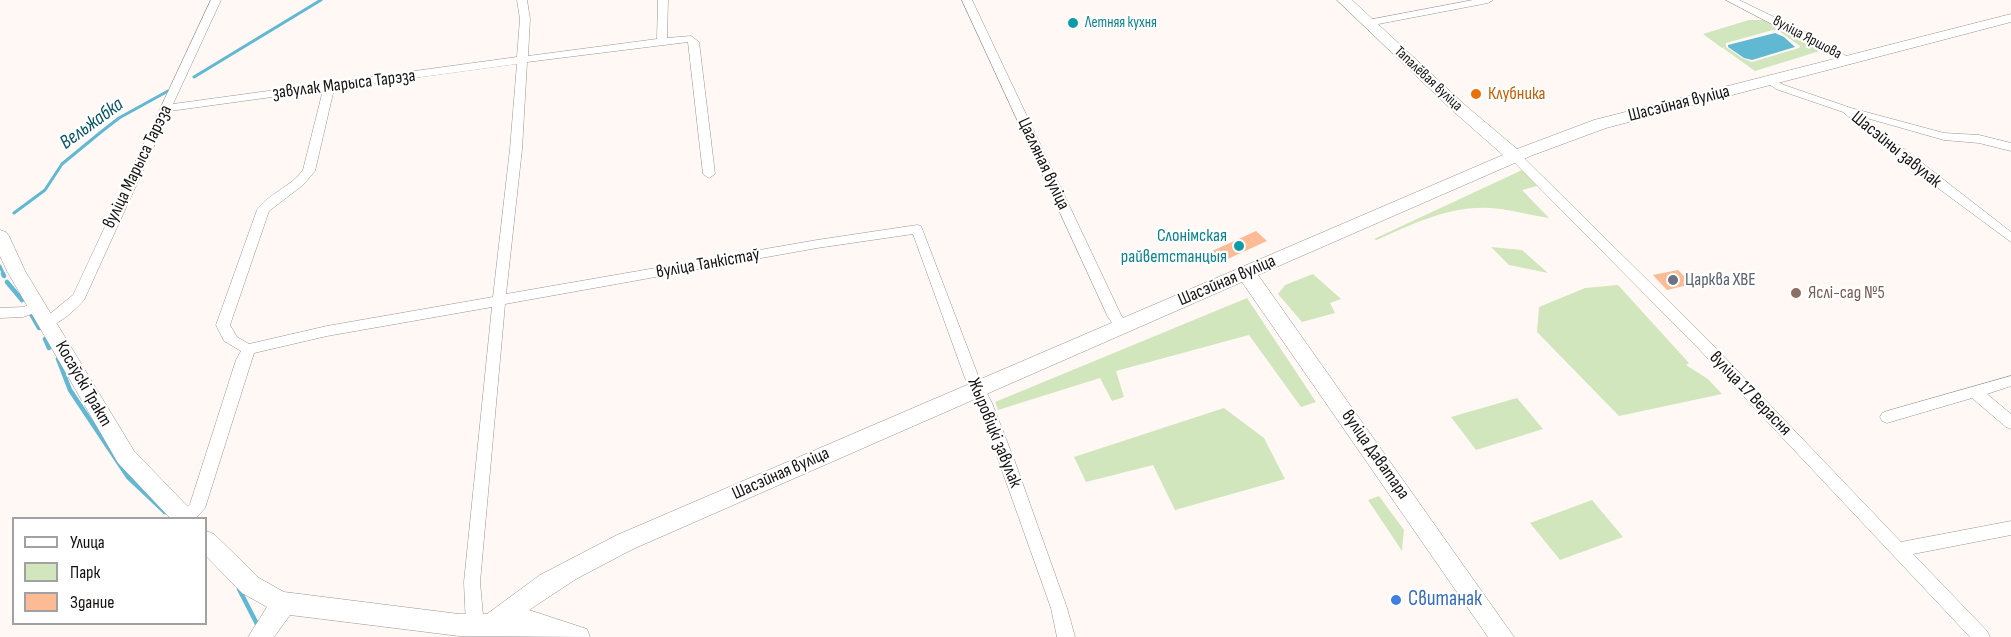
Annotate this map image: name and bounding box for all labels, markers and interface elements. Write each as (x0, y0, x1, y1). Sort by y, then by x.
street label: вуліца Яршова (1769, 12, 1845, 64)
place label: Летняя кухня (1085, 14, 1157, 32)
marker: Летняя кухня (1066, 16, 1080, 30)
street label: Тапалёвая вуліца (1390, 43, 1466, 115)
street label: завулак Марыса Тарэза (271, 66, 417, 104)
street label: Шасэйная вуліца (1626, 81, 1732, 127)
place label: Клубника (1488, 83, 1546, 105)
marker: Клубника (1469, 87, 1483, 101)
water label: Вельжабка (55, 93, 129, 155)
street label: вуліца Марыса Тарэза (99, 102, 177, 232)
street label: Шасэйны завулак (1847, 107, 1945, 193)
street label: Цагляная вуліца (1012, 115, 1074, 213)
place label: Слонімская райветстанцыя (1121, 225, 1227, 268)
marker: Слонімская райветстанцыя (1232, 239, 1246, 253)
street label: вуліца Танкістаў (655, 244, 761, 284)
street label: Шасэйная вуліца (1175, 251, 1279, 311)
place label: Царква ХВЕ (1685, 269, 1756, 291)
marker: Царква ХВЕ (1666, 273, 1680, 287)
place label: Яслі-сад №5 (1808, 282, 1885, 304)
marker: Яслі-сад №5 (1789, 286, 1803, 300)
street label: Косаўскі Тракт (50, 337, 116, 431)
street label: вуліца 17 Верасня (1704, 347, 1796, 441)
street label: Жыровіцкі завулак (962, 375, 1026, 491)
street label: вуліца Даватара (1336, 406, 1414, 504)
street label: Шасэйная вуліца (729, 443, 833, 505)
legend (12, 517, 207, 625)
text: Улица (70, 532, 105, 553)
text: Парк (70, 562, 100, 583)
place label: Свитанак (1408, 587, 1482, 613)
text: Здание (70, 592, 115, 613)
marker: Свитанак (1389, 593, 1403, 607)

